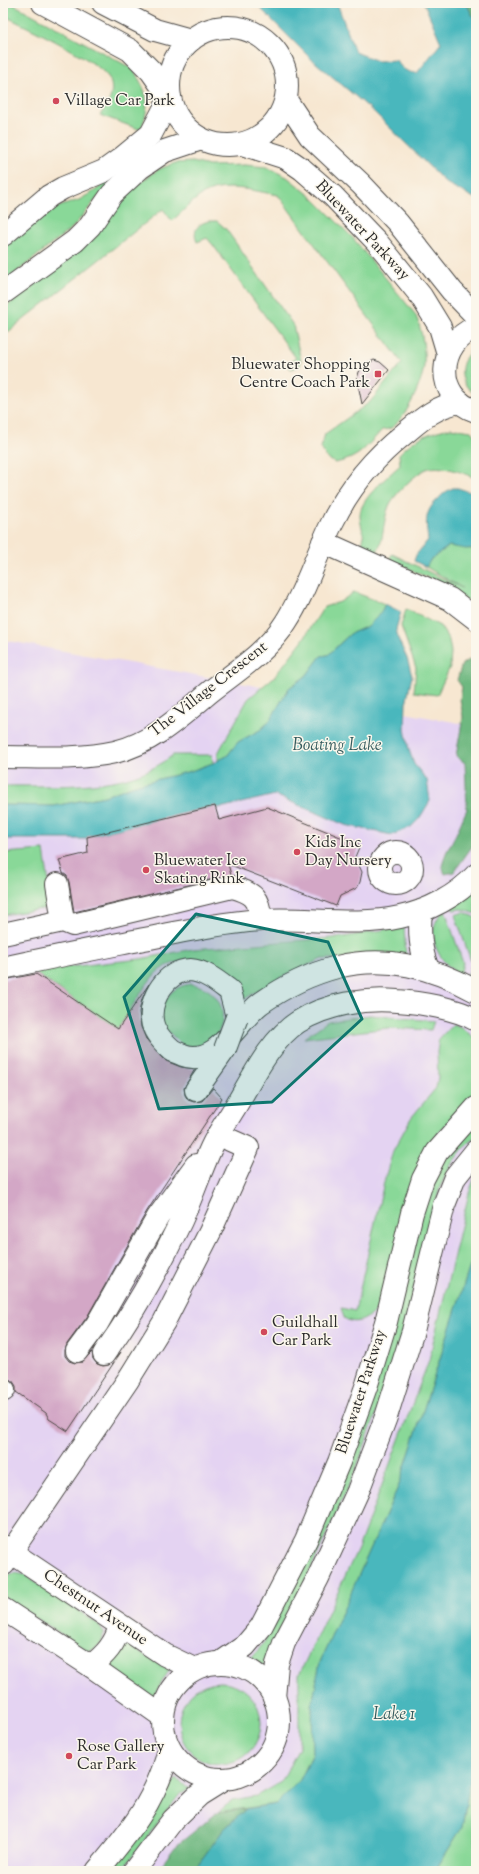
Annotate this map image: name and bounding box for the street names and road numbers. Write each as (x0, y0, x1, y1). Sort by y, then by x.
street label: Bluewater Parkway (309, 176, 415, 286)
street label: The Village Crescent (145, 636, 273, 744)
street label: Bluewater Parkway (331, 1327, 393, 1457)
street label: Chestnut Avenue (38, 1564, 152, 1652)

